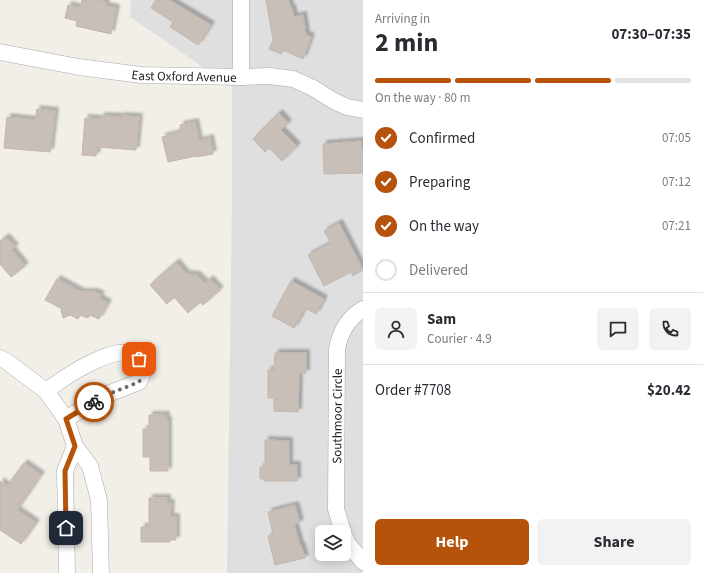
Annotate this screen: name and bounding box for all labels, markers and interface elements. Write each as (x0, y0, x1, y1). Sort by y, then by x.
text: Arriving in (375, 10, 430, 28)
text: 2 min (375, 24, 438, 61)
text: 07:30–07:35 (611, 24, 691, 45)
street label: East Oxford Avenue (130, 66, 237, 87)
text: On the way · 80 m (375, 89, 470, 107)
icon: check (375, 127, 397, 149)
text: Confirmed (409, 128, 475, 149)
text: 07:05 (662, 129, 691, 147)
icon: check (375, 171, 397, 193)
text: Preparing (409, 172, 470, 193)
text: 07:12 (662, 173, 691, 191)
icon: check (375, 215, 397, 237)
text: On the way (409, 216, 479, 237)
text: 07:21 (662, 217, 691, 235)
text: Delivered (409, 260, 468, 281)
button: person (375, 308, 417, 350)
button: chat (597, 308, 639, 350)
button: phone (649, 308, 691, 350)
text: Sam (427, 309, 456, 330)
text: Courier · 4.9 (427, 330, 492, 348)
pin (122, 342, 156, 376)
icon: bag (128, 348, 150, 370)
street label: Southmoor Circle (328, 368, 347, 464)
text: Order #7708 (375, 380, 451, 401)
text: $20.42 (647, 380, 691, 401)
courier (74, 382, 114, 422)
icon: bike (83, 391, 105, 413)
pin (49, 511, 83, 545)
icon: home (55, 517, 77, 539)
button: Help (375, 519, 529, 565)
button: Share (537, 519, 691, 565)
map controls (315, 525, 351, 561)
button: layers (315, 525, 351, 561)

